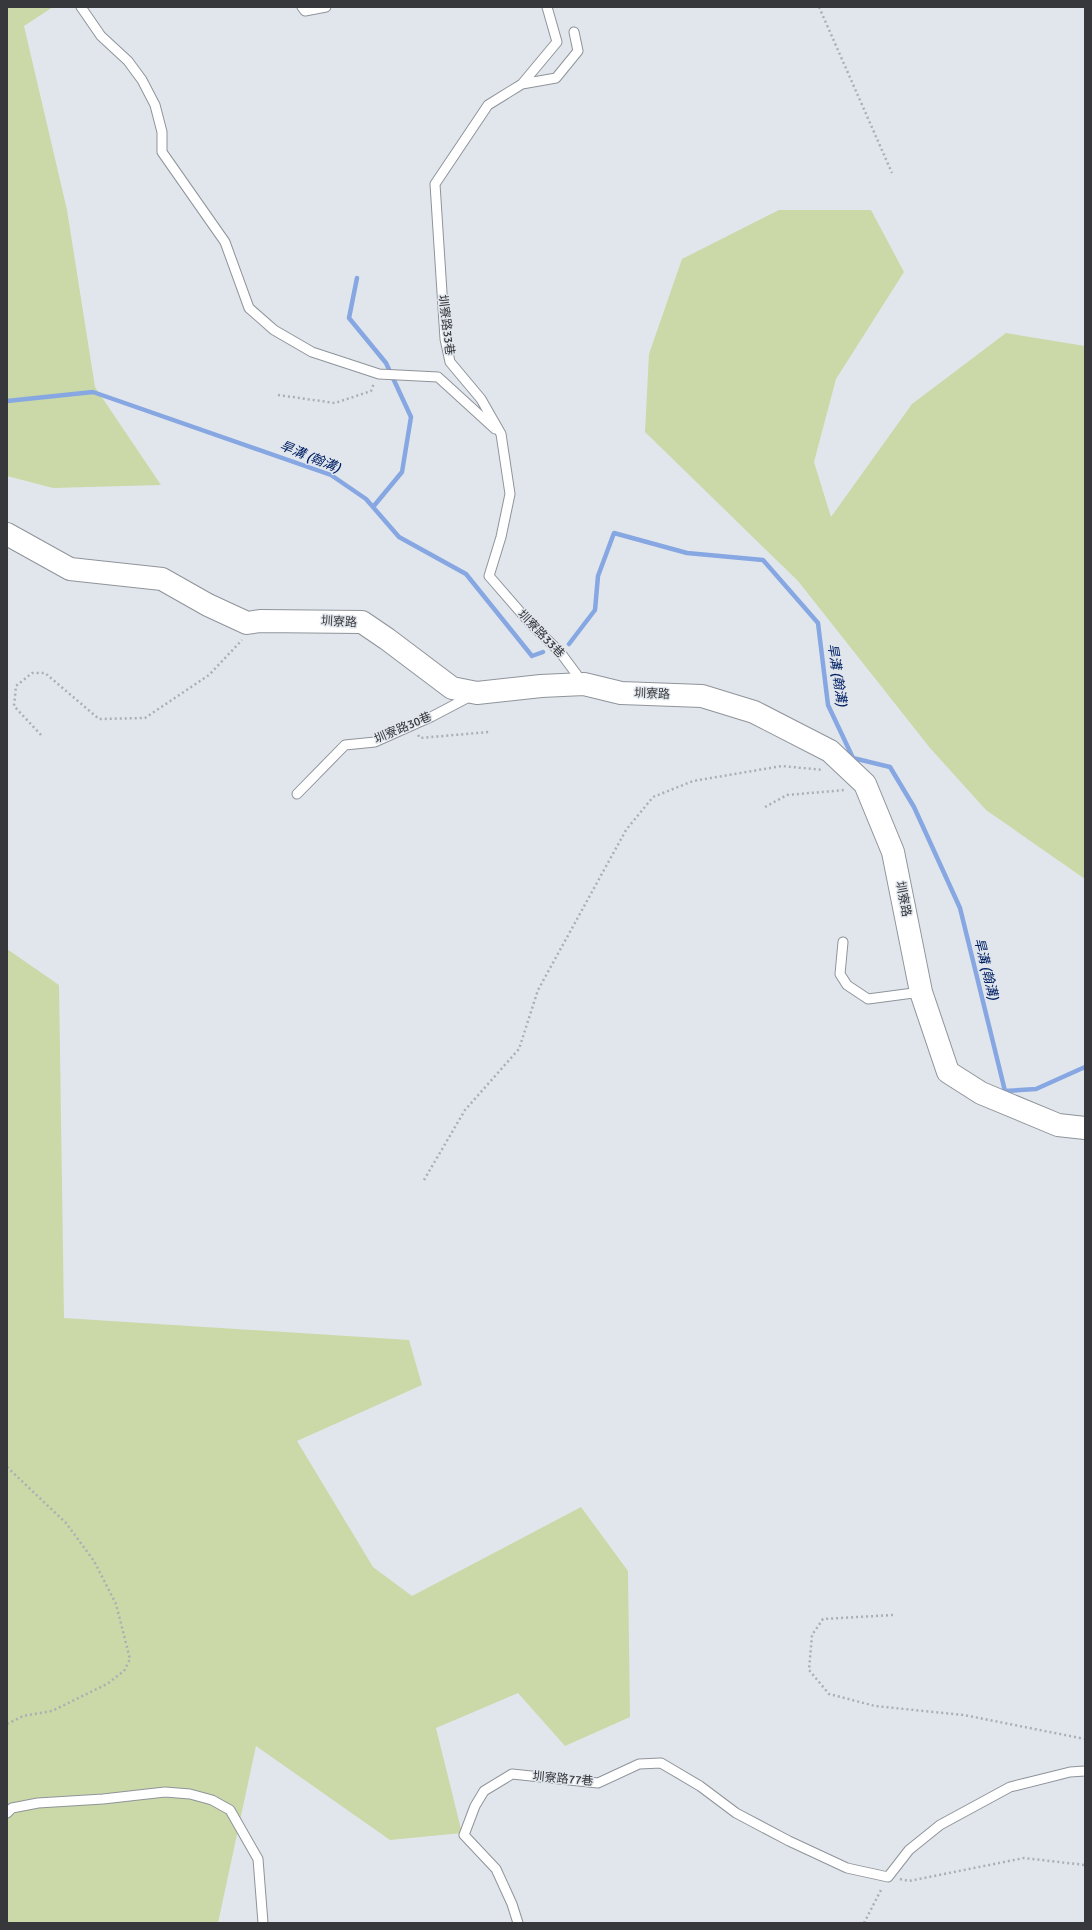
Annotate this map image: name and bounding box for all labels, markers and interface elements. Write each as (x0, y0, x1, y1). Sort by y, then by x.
street label: 圳寮路33巷 (435, 294, 457, 356)
water label: 旱溝 (翰溝) (278, 438, 343, 477)
street label: 圳寮路33巷 (514, 607, 568, 661)
street label: 圳寮路 (321, 614, 357, 630)
water label: 旱溝 (翰溝) (824, 642, 850, 708)
street label: 圳寮路 (634, 686, 670, 702)
street label: 圳寮路30巷 (372, 709, 434, 747)
street label: 圳寮路 (892, 880, 914, 918)
water label: 旱溝 (翰溝) (971, 936, 1002, 1002)
street label: 圳寮路77巷 (532, 1769, 594, 1789)

